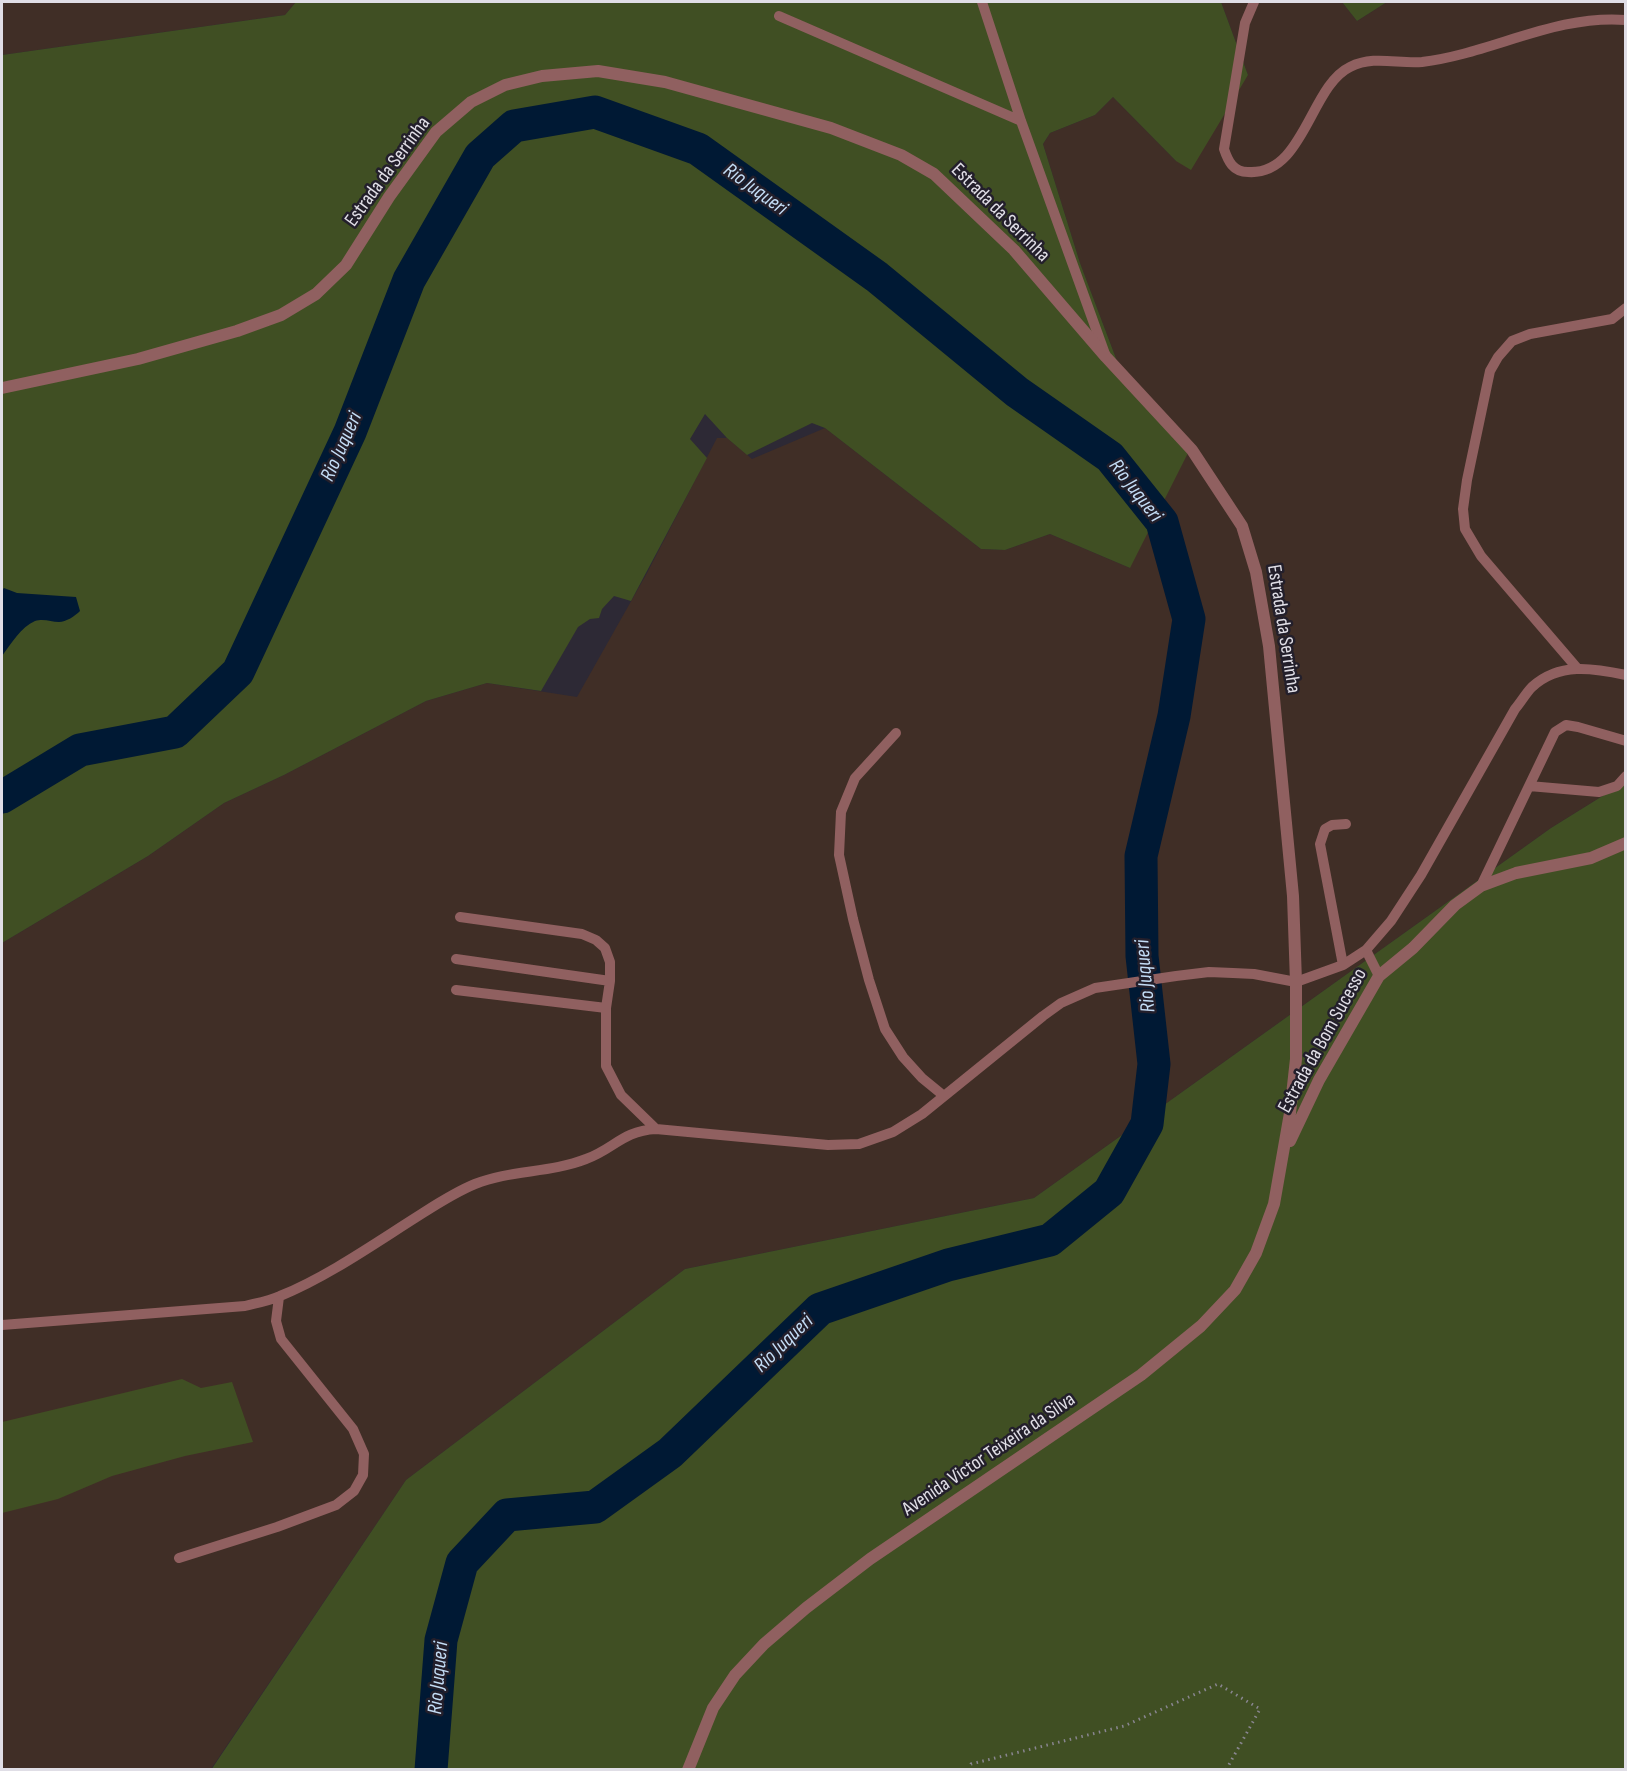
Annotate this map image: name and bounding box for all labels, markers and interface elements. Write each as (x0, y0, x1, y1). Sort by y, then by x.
street label: Estrada da Serrinha (340, 112, 436, 232)
water label: Rio Juqueri (718, 158, 792, 222)
street label: Estrada da Serrinha (946, 159, 1054, 267)
water label: Rio Juqueri (316, 409, 368, 485)
water label: Rio Juqueri (1103, 454, 1167, 528)
street label: Estrada da Serrinha (1261, 563, 1305, 695)
water label: Rio Juqueri (1130, 939, 1162, 1013)
street label: Estrada da Bom Sucesso (1273, 965, 1373, 1117)
water label: Rio Juqueri (749, 1310, 819, 1378)
street label: Avenida Victor Teixeira da Silva (898, 1388, 1080, 1522)
water label: Rio Juqueri (423, 1641, 455, 1715)

